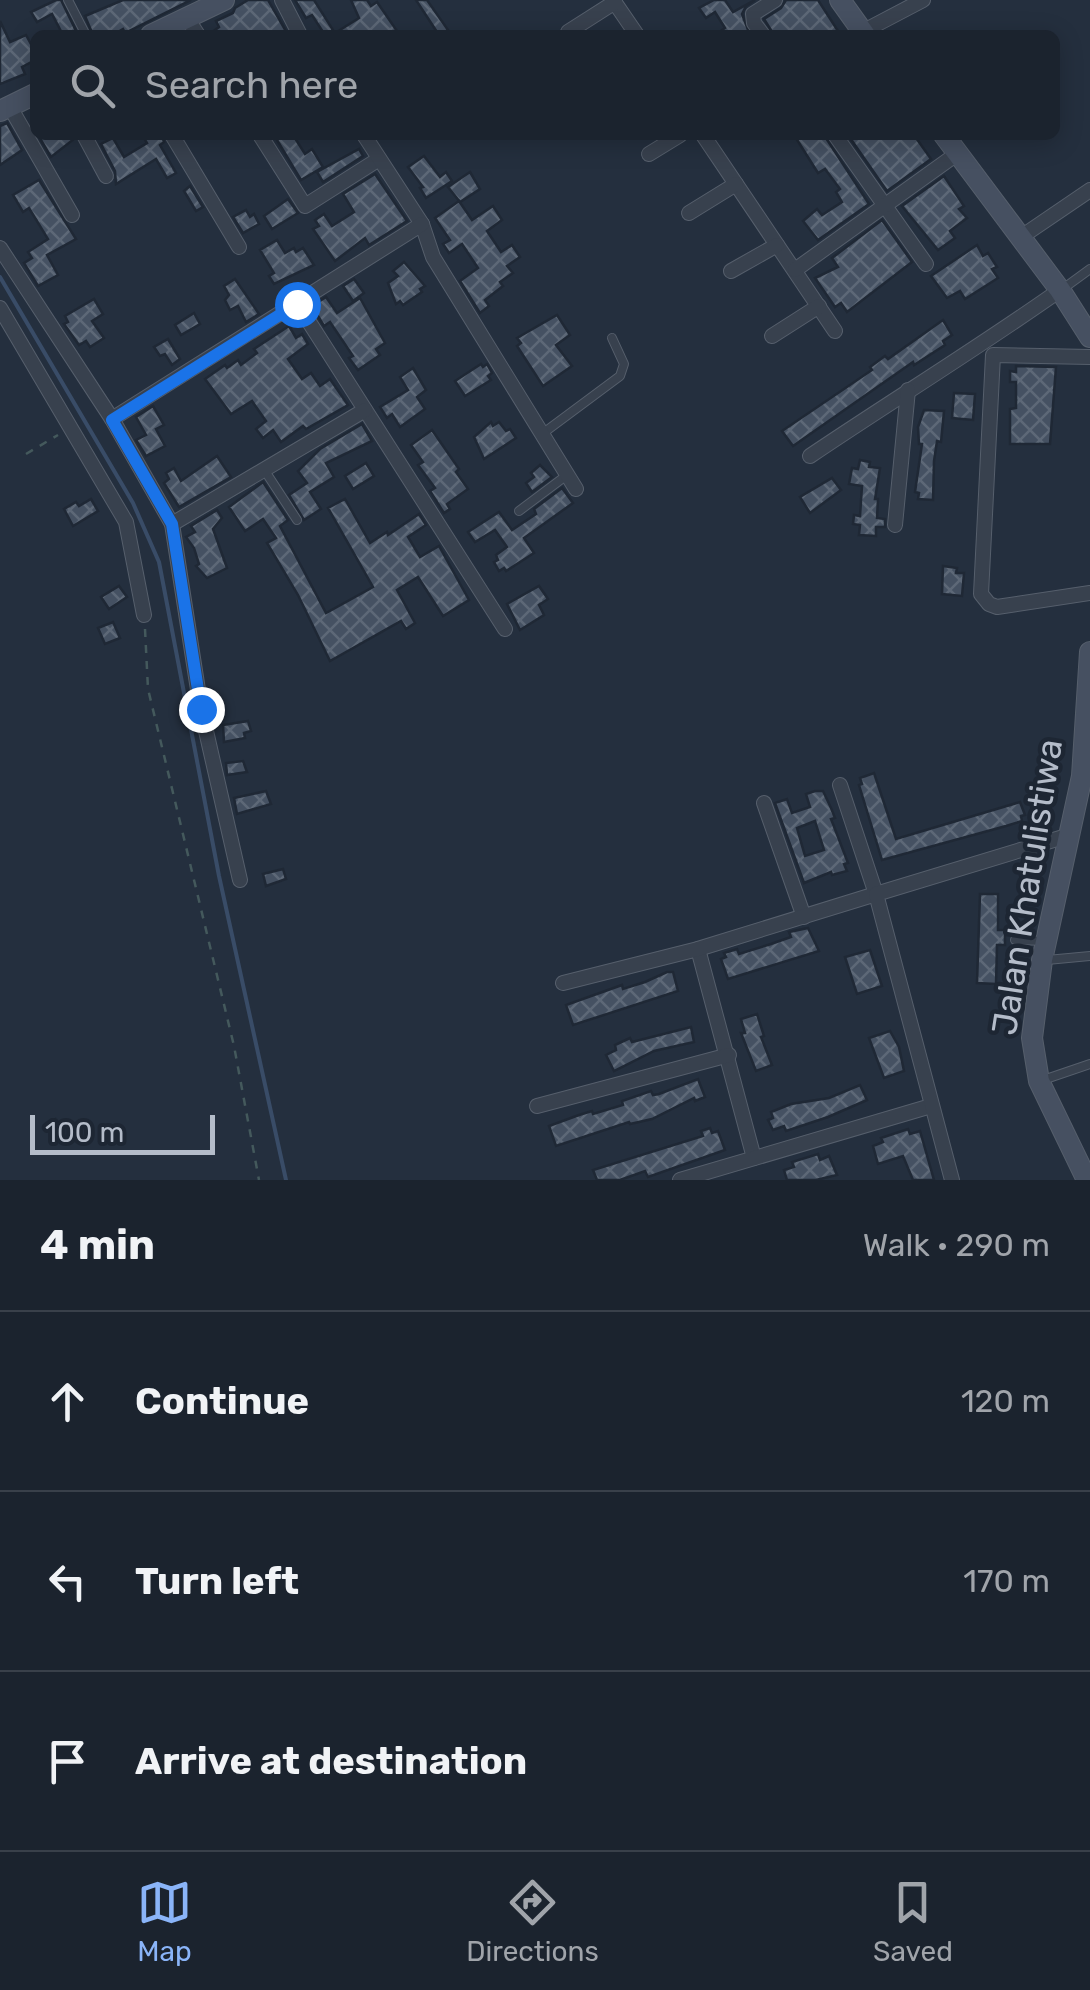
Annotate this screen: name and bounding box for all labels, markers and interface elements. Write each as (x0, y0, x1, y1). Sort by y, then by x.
search box (30, 30, 1060, 140)
icon: search (65, 58, 120, 113)
text: Search here (145, 62, 358, 108)
route start (275, 282, 321, 328)
route end (179, 687, 225, 733)
street label: Jalan Khatulistiwa (983, 736, 1071, 1038)
scale bar (30, 1110, 215, 1154)
text: 100 m (45, 1116, 124, 1149)
text: 4 min (40, 1220, 155, 1270)
text: Walk · 290 m (863, 1226, 1050, 1264)
icon: ahead (40, 1374, 95, 1429)
text: Continue (135, 1378, 309, 1424)
text: 120 m (961, 1382, 1050, 1420)
icon: left (40, 1554, 95, 1609)
text: Turn left (135, 1558, 299, 1604)
text: 170 m (963, 1562, 1050, 1600)
icon: arrive (40, 1734, 95, 1789)
text: Arrive at destination (135, 1738, 527, 1784)
tab: Map (137, 1875, 192, 1968)
tab: Directions (466, 1875, 599, 1968)
tab: Saved (873, 1875, 953, 1968)

